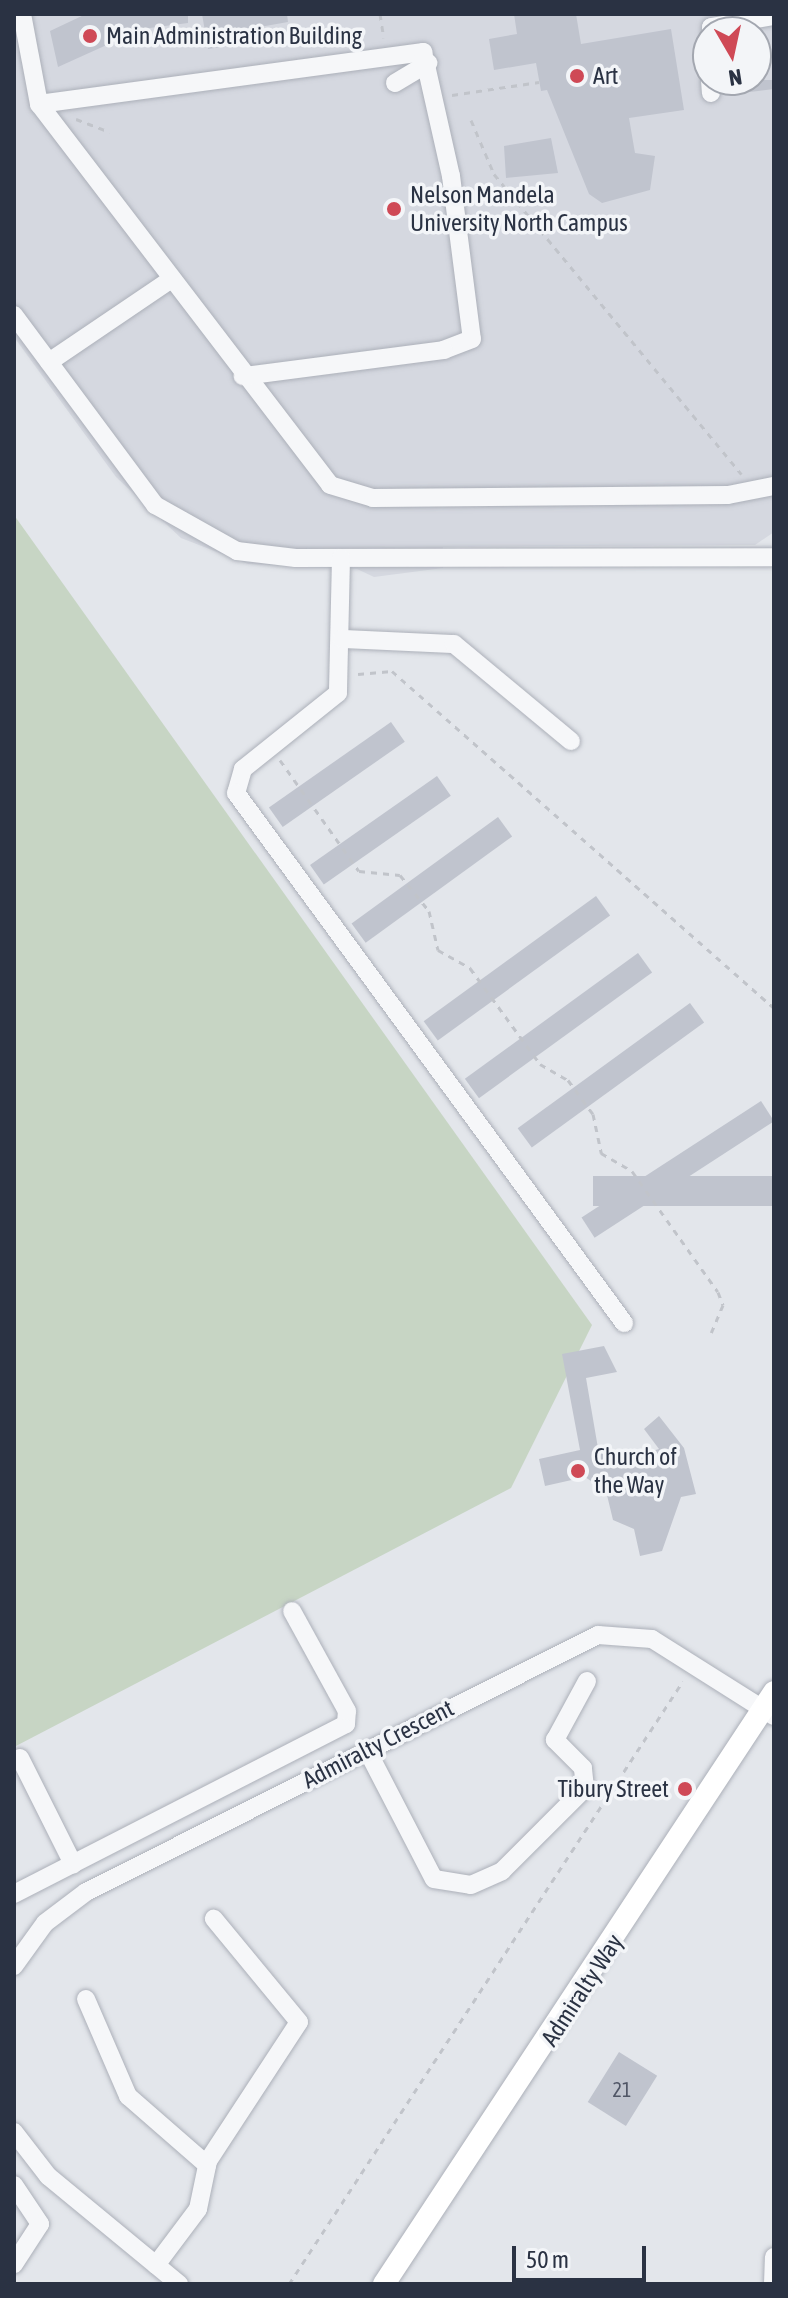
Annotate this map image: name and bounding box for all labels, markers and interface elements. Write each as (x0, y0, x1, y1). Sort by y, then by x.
north arrow (692, 16, 772, 96)
place label: Main Administration Building (106, 22, 362, 50)
marker: Main Administration Building (81, 27, 99, 45)
place label: Art (593, 62, 619, 90)
text: N (727, 64, 744, 92)
marker: Art (568, 67, 586, 85)
place label: Nelson Mandela University North Campus (410, 181, 628, 237)
marker: Nelson Mandela University North Campus (385, 200, 403, 218)
place label: Church of the Way (594, 1443, 677, 1499)
marker: Church of the Way (569, 1462, 587, 1480)
street label: Admiralty Crescent (298, 1694, 458, 1794)
place label: Tibury Street (558, 1775, 669, 1803)
marker: Tibury Street (676, 1780, 694, 1798)
street label: Admiralty Way (535, 1929, 629, 2051)
house number: 21 (613, 2077, 631, 2101)
scale bar (516, 2230, 650, 2280)
text: 50 m (526, 2246, 569, 2273)

